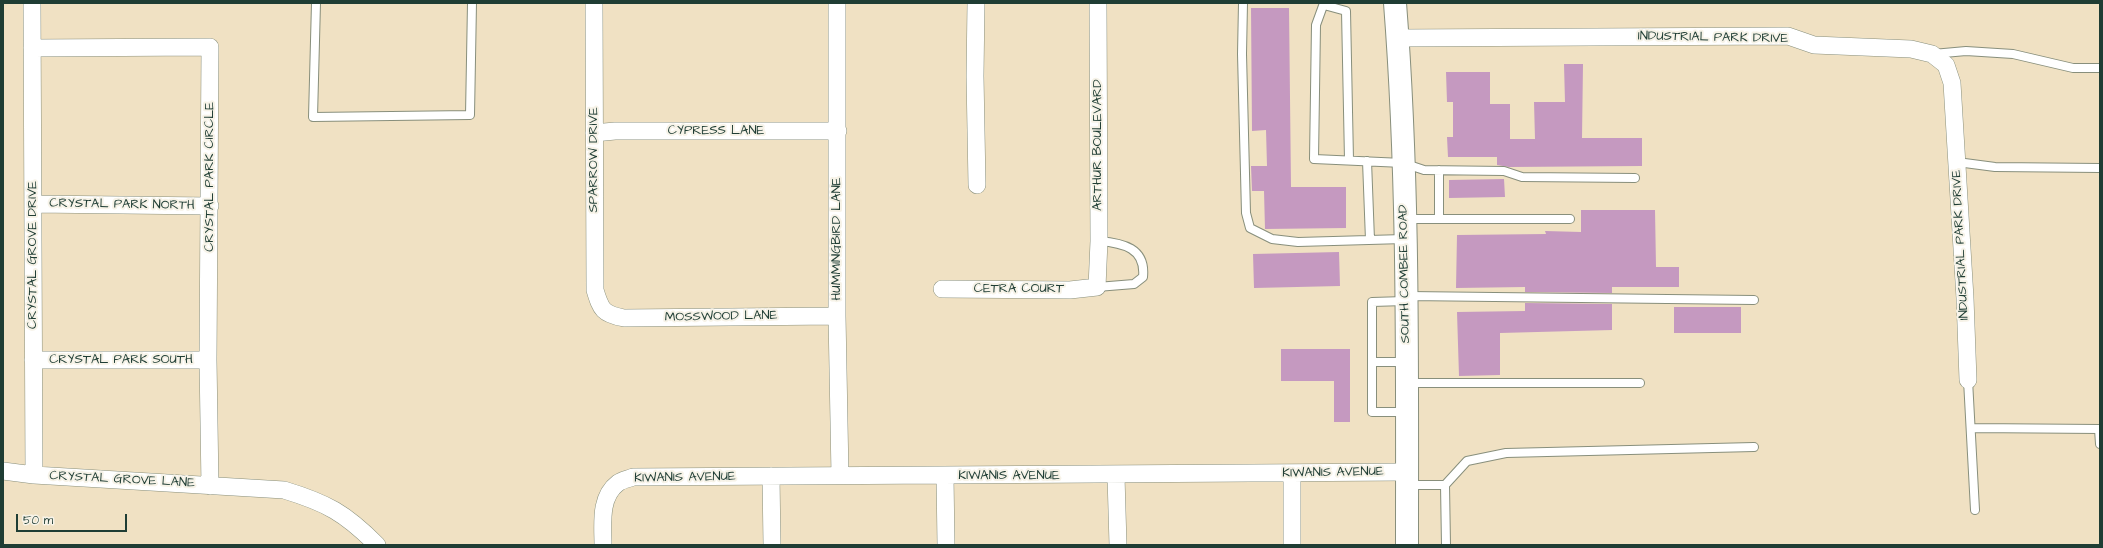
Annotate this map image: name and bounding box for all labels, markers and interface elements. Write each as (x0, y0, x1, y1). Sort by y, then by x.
street label: INDUSTRIAL PARK DRIVE (1638, 29, 1788, 47)
street label: ARTHUR BOULEVARD (1090, 79, 1106, 211)
street label: CRYSTAL PARK CIRCLE (202, 102, 218, 252)
street label: SPARROW DRIVE (586, 107, 602, 213)
street label: CYPRESS LANE (668, 123, 764, 139)
street label: INDUSTRIAL PARK DRIVE (1949, 169, 1973, 321)
street label: HUMMINGBIRD LANE (829, 177, 845, 301)
street label: CRYSTAL GROVE DRIVE (25, 181, 41, 329)
street label: CRYSTAL PARK NORTH (49, 196, 195, 214)
street label: SOUTH COMBEE ROAD (1396, 204, 1414, 344)
street label: CETRA COURT (974, 281, 1064, 297)
street label: MOSSWOOD LANE (665, 308, 777, 326)
street label: CRYSTAL PARK SOUTH (49, 352, 193, 368)
street label: KIWANIS AVENUE (1282, 464, 1384, 482)
street label: CRYSTAL GROVE LANE (49, 468, 195, 492)
street label: KIWANIS AVENUE (958, 468, 1060, 484)
street label: KIWANIS AVENUE (634, 469, 736, 487)
scale bar (18, 506, 129, 532)
text: 50 m (23, 512, 53, 529)

